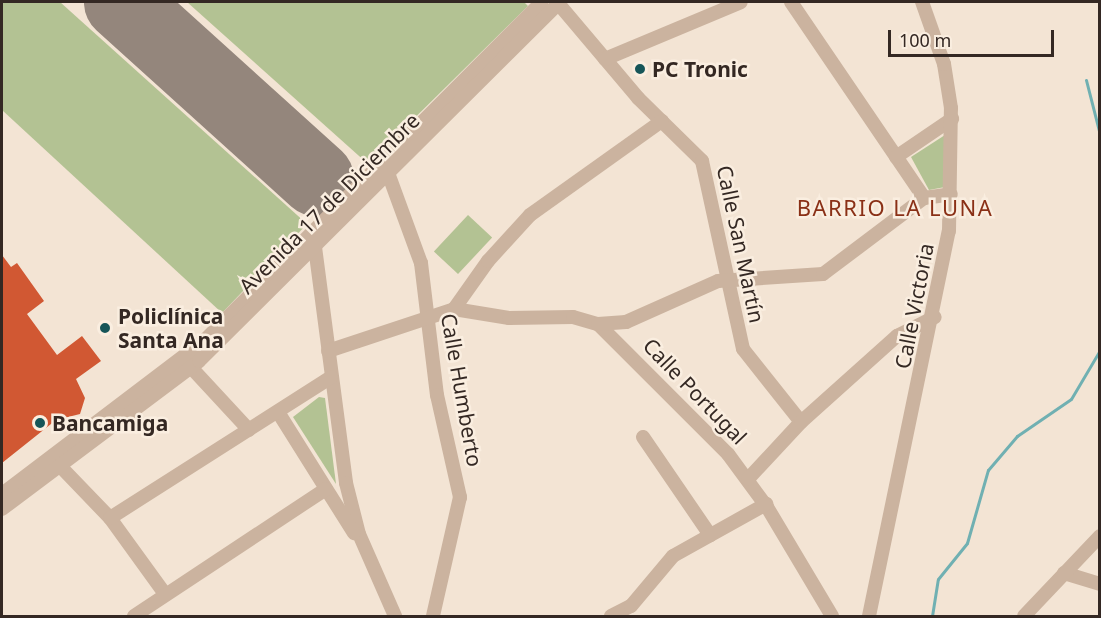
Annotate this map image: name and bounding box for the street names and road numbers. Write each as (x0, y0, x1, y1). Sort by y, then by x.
street label: Avenida 17 de Diciembre (233, 107, 425, 299)
street label: Calle San Martín (712, 163, 770, 325)
street label: Calle Victoria (889, 241, 939, 371)
street label: Calle Humberto (436, 311, 488, 469)
street label: Calle Portugal (638, 333, 752, 449)

